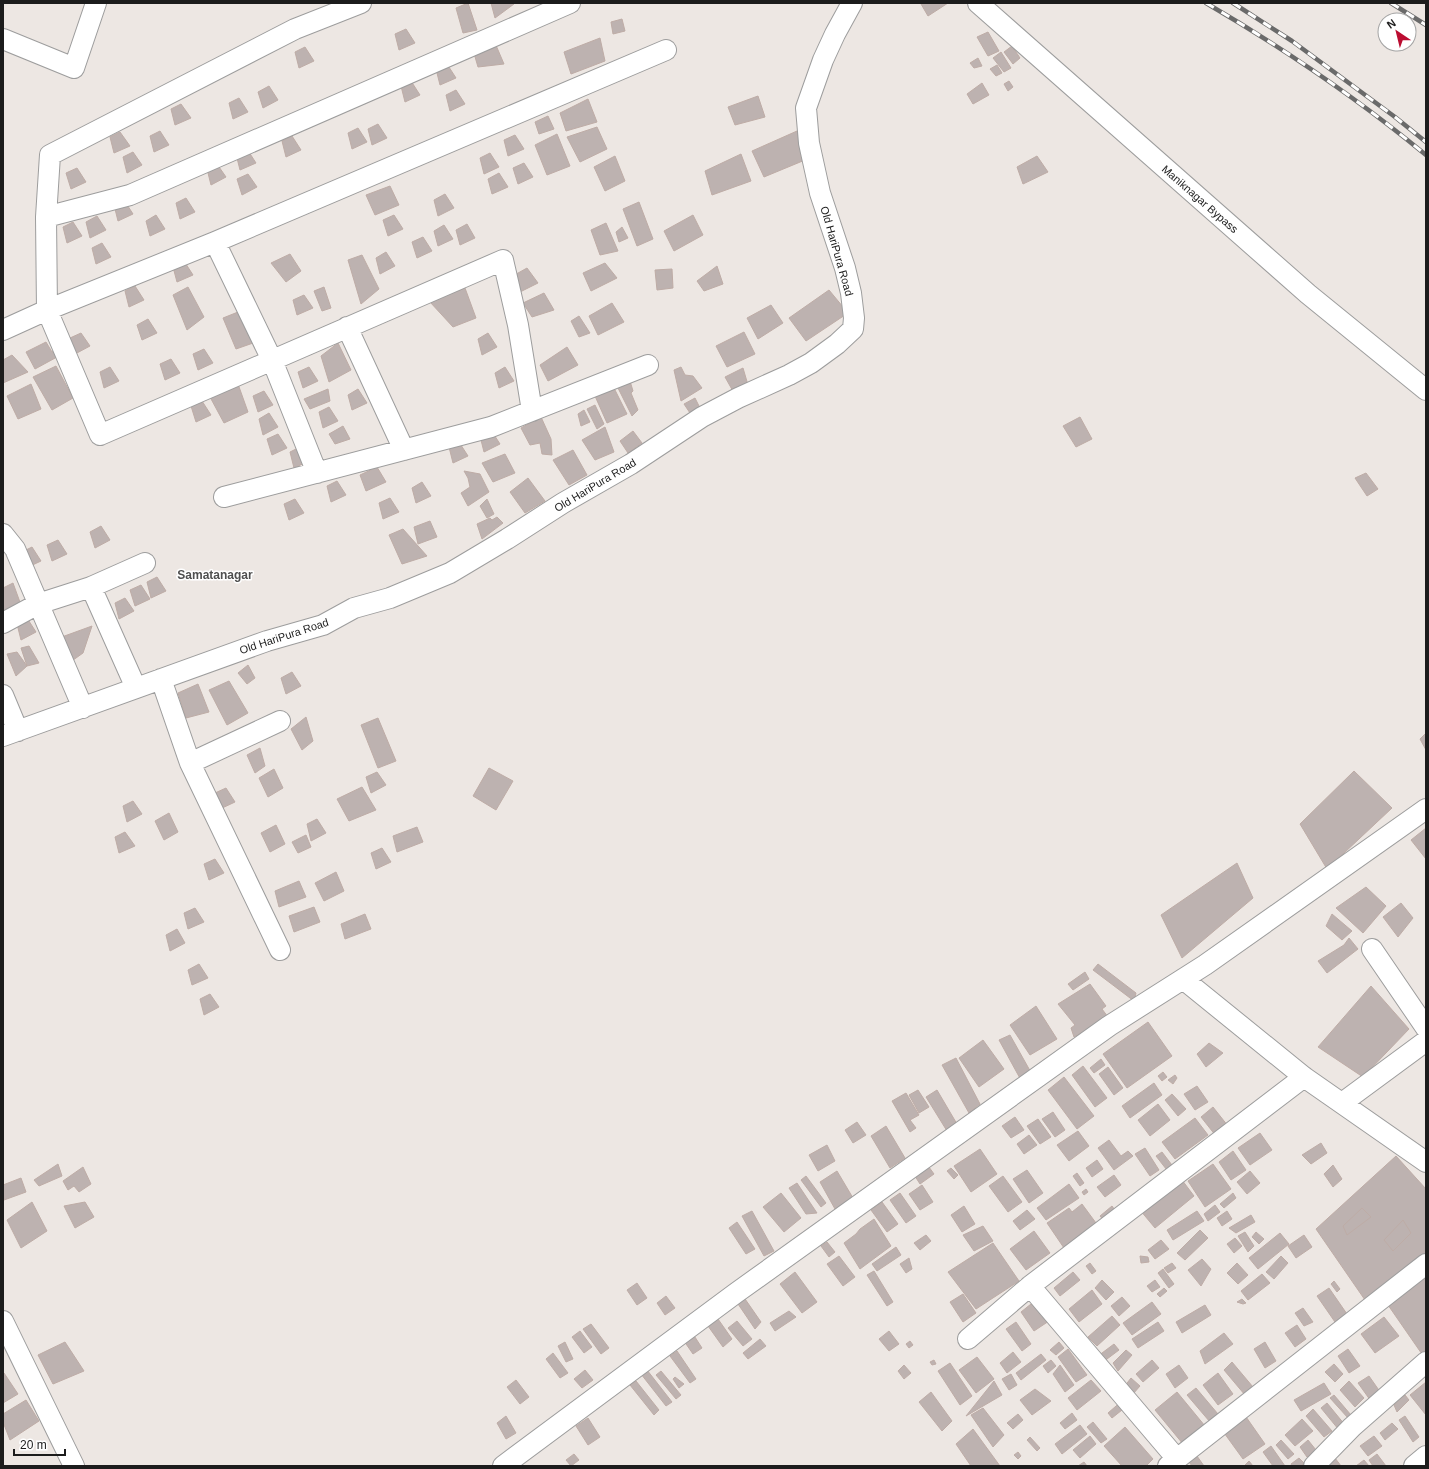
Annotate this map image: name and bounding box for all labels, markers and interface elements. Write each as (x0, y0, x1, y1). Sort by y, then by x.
north arrow (1377, 12, 1417, 52)
text: N (1385, 17, 1398, 31)
street label: Maniknagar Bypass (1160, 163, 1241, 236)
street label: Old HariPura Road (818, 205, 856, 297)
street label: Old HariPura Road (552, 456, 638, 514)
district label: Samatanagar (177, 568, 253, 582)
street label: Old HariPura Road (238, 616, 330, 656)
scale bar (14, 1431, 65, 1457)
text: 20 m (20, 1438, 47, 1452)

